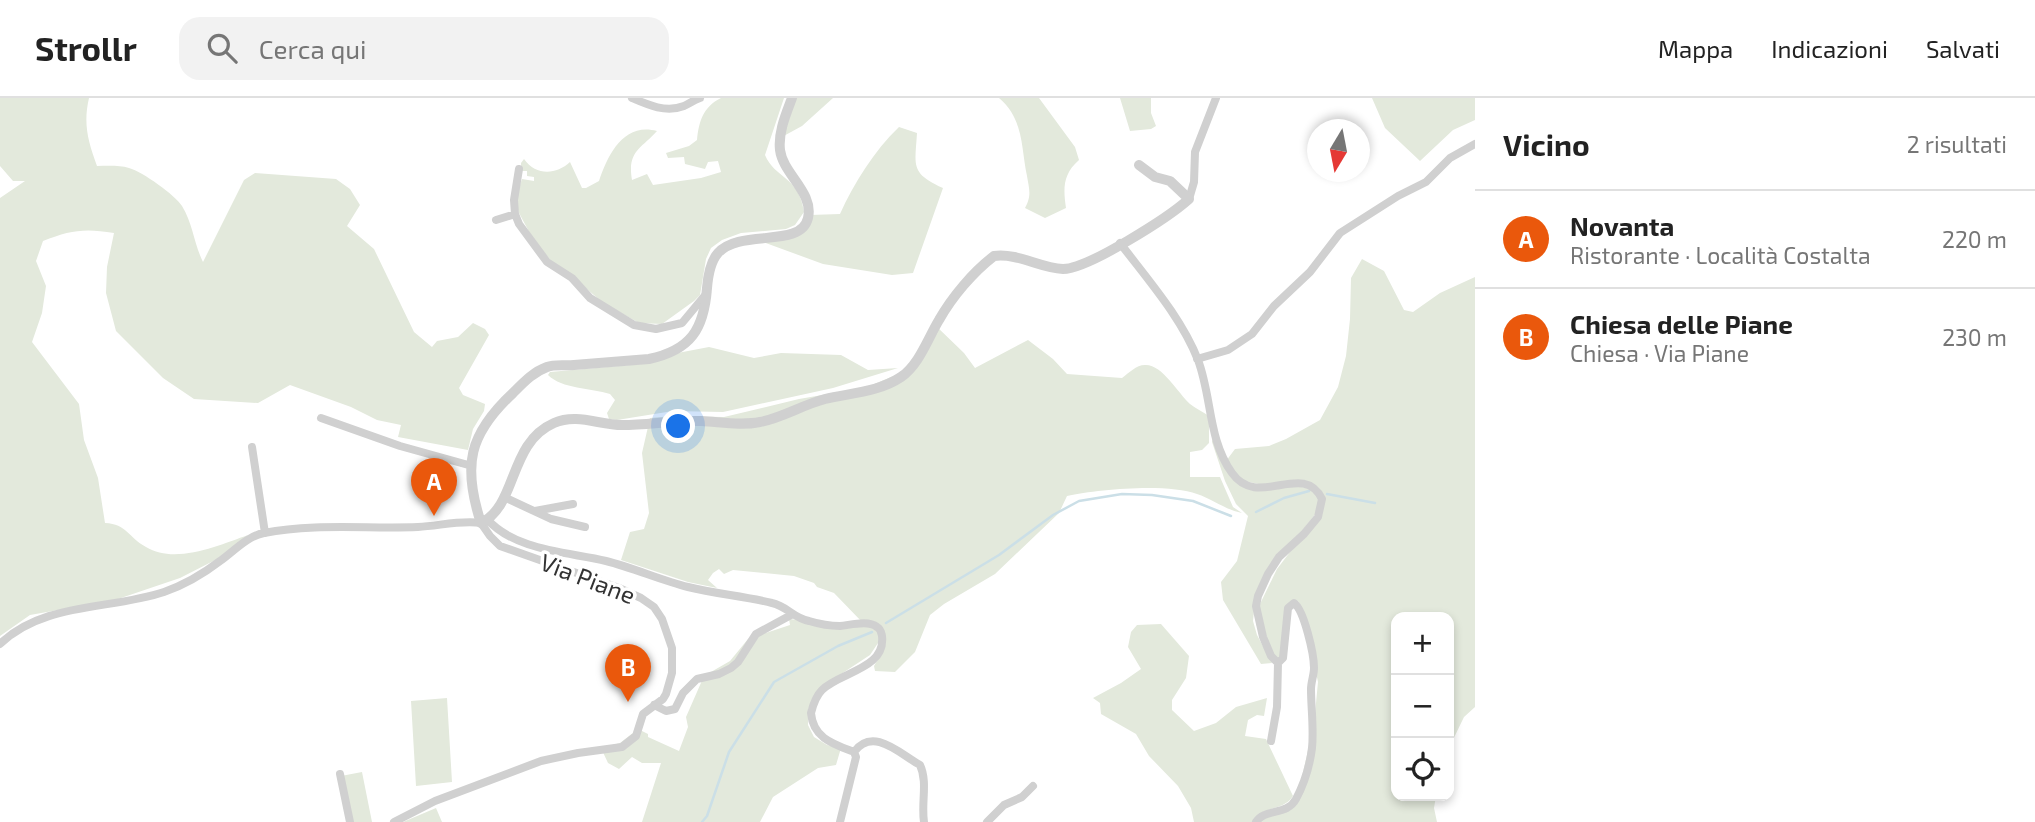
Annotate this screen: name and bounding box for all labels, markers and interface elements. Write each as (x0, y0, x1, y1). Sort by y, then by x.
search box (179, 17, 669, 80)
text: Strollr (35, 28, 137, 68)
icon: search (203, 29, 241, 67)
text: Cerca qui (259, 33, 367, 64)
text: Mappa (1658, 34, 1733, 63)
text: Indicazioni (1771, 34, 1888, 63)
text: Salvati (1926, 34, 2000, 63)
north arrow (1307, 119, 1370, 182)
text: Vicino (1503, 126, 1590, 162)
text: 2 risultati (1907, 130, 2007, 158)
text: Novanta (1570, 210, 1674, 241)
text: A (1518, 225, 1534, 253)
text: 220 m (1942, 225, 2007, 253)
text: Ristorante · Località Costalta (1570, 241, 1871, 269)
text: Chiesa delle Piane (1570, 308, 1793, 339)
text: B (1519, 323, 1533, 351)
text: 230 m (1942, 323, 2007, 351)
text: Chiesa · Via Piane (1570, 339, 1749, 367)
your location (661, 409, 695, 443)
pin: A (411, 458, 457, 516)
street label: Via Piane (536, 547, 640, 609)
map controls (1391, 612, 1454, 801)
button: + (1391, 612, 1454, 675)
pin: B (605, 644, 651, 702)
button: − (1391, 675, 1454, 738)
button: locate (1391, 738, 1454, 801)

